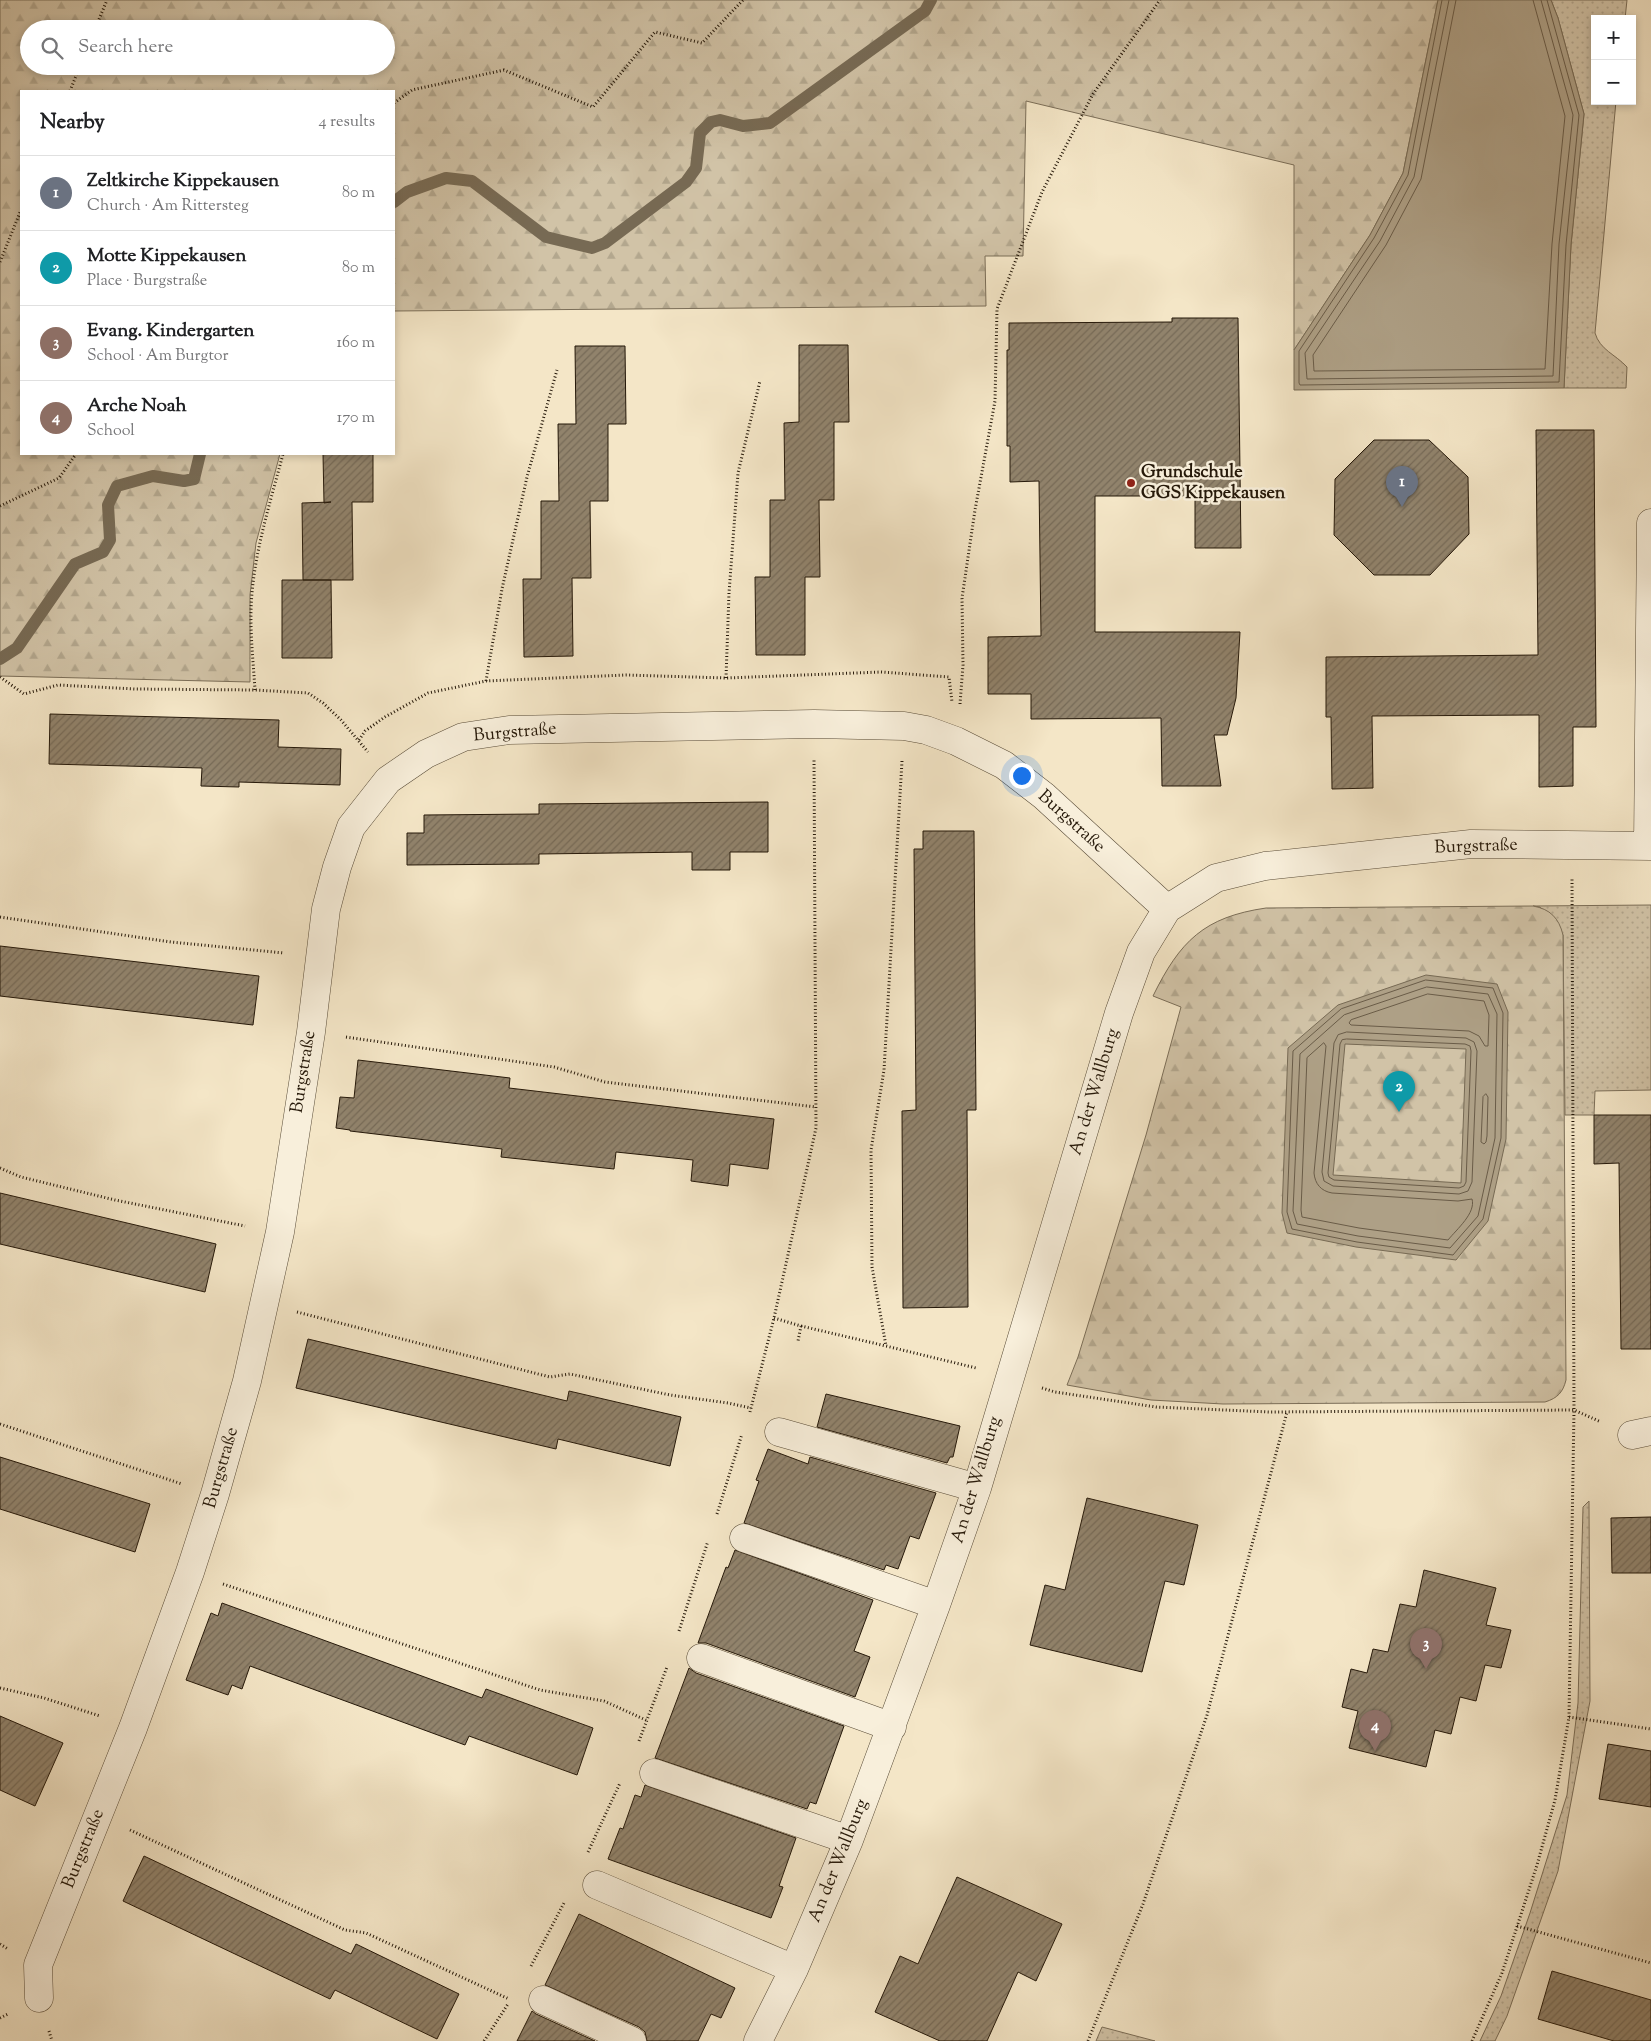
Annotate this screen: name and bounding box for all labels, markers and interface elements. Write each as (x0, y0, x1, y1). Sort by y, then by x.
map controls (1591, 15, 1636, 105)
button: + (1591, 15, 1636, 60)
search box (20, 20, 395, 75)
icon: search (38, 34, 66, 62)
text: Search here (78, 34, 173, 61)
button: − (1591, 60, 1636, 105)
text: Nearby (40, 108, 105, 138)
text: 4 results (319, 111, 375, 134)
text: Zeltkirche Kippekausen (87, 168, 279, 195)
text: 1 (53, 182, 59, 205)
text: 80 m (342, 182, 375, 205)
text: Church · Am Rittersteg (87, 195, 249, 218)
text: Motte Kippekausen (87, 243, 246, 270)
text: 2 (52, 257, 60, 280)
text: 80 m (342, 257, 375, 280)
text: Place · Burgstraße (87, 270, 207, 293)
text: Evang. Kindergarten (87, 318, 255, 345)
text: 3 (53, 332, 59, 355)
text: 160 m (337, 332, 375, 355)
text: School · Am Burgtor (87, 345, 229, 368)
text: Arche Noah (87, 393, 187, 420)
text: 4 (52, 407, 60, 430)
text: 170 m (337, 407, 375, 430)
text: School (87, 420, 135, 443)
place label: Grundschule GGS Kippekausen (1141, 460, 1286, 507)
pin: 1 (1386, 466, 1418, 507)
marker: Grundschule GGS Kippekausen (1125, 477, 1137, 489)
street label: Burgstraße (472, 716, 558, 750)
your location (1009, 763, 1035, 789)
street label: Burgstraße (1031, 784, 1111, 860)
street label: Burgstraße (1434, 833, 1518, 861)
street label: An der Wallburg (1063, 1025, 1127, 1159)
street label: Burgstraße (285, 1029, 323, 1115)
pin: 2 (1383, 1071, 1415, 1112)
street label: An der Wallburg (945, 1413, 1009, 1547)
street label: Burgstraße (198, 1424, 246, 1512)
pin: 3 (1410, 1628, 1442, 1669)
pin: 4 (1359, 1710, 1391, 1751)
street label: An der Wallburg (802, 1795, 876, 1927)
street label: Burgstraße (56, 1805, 112, 1893)

